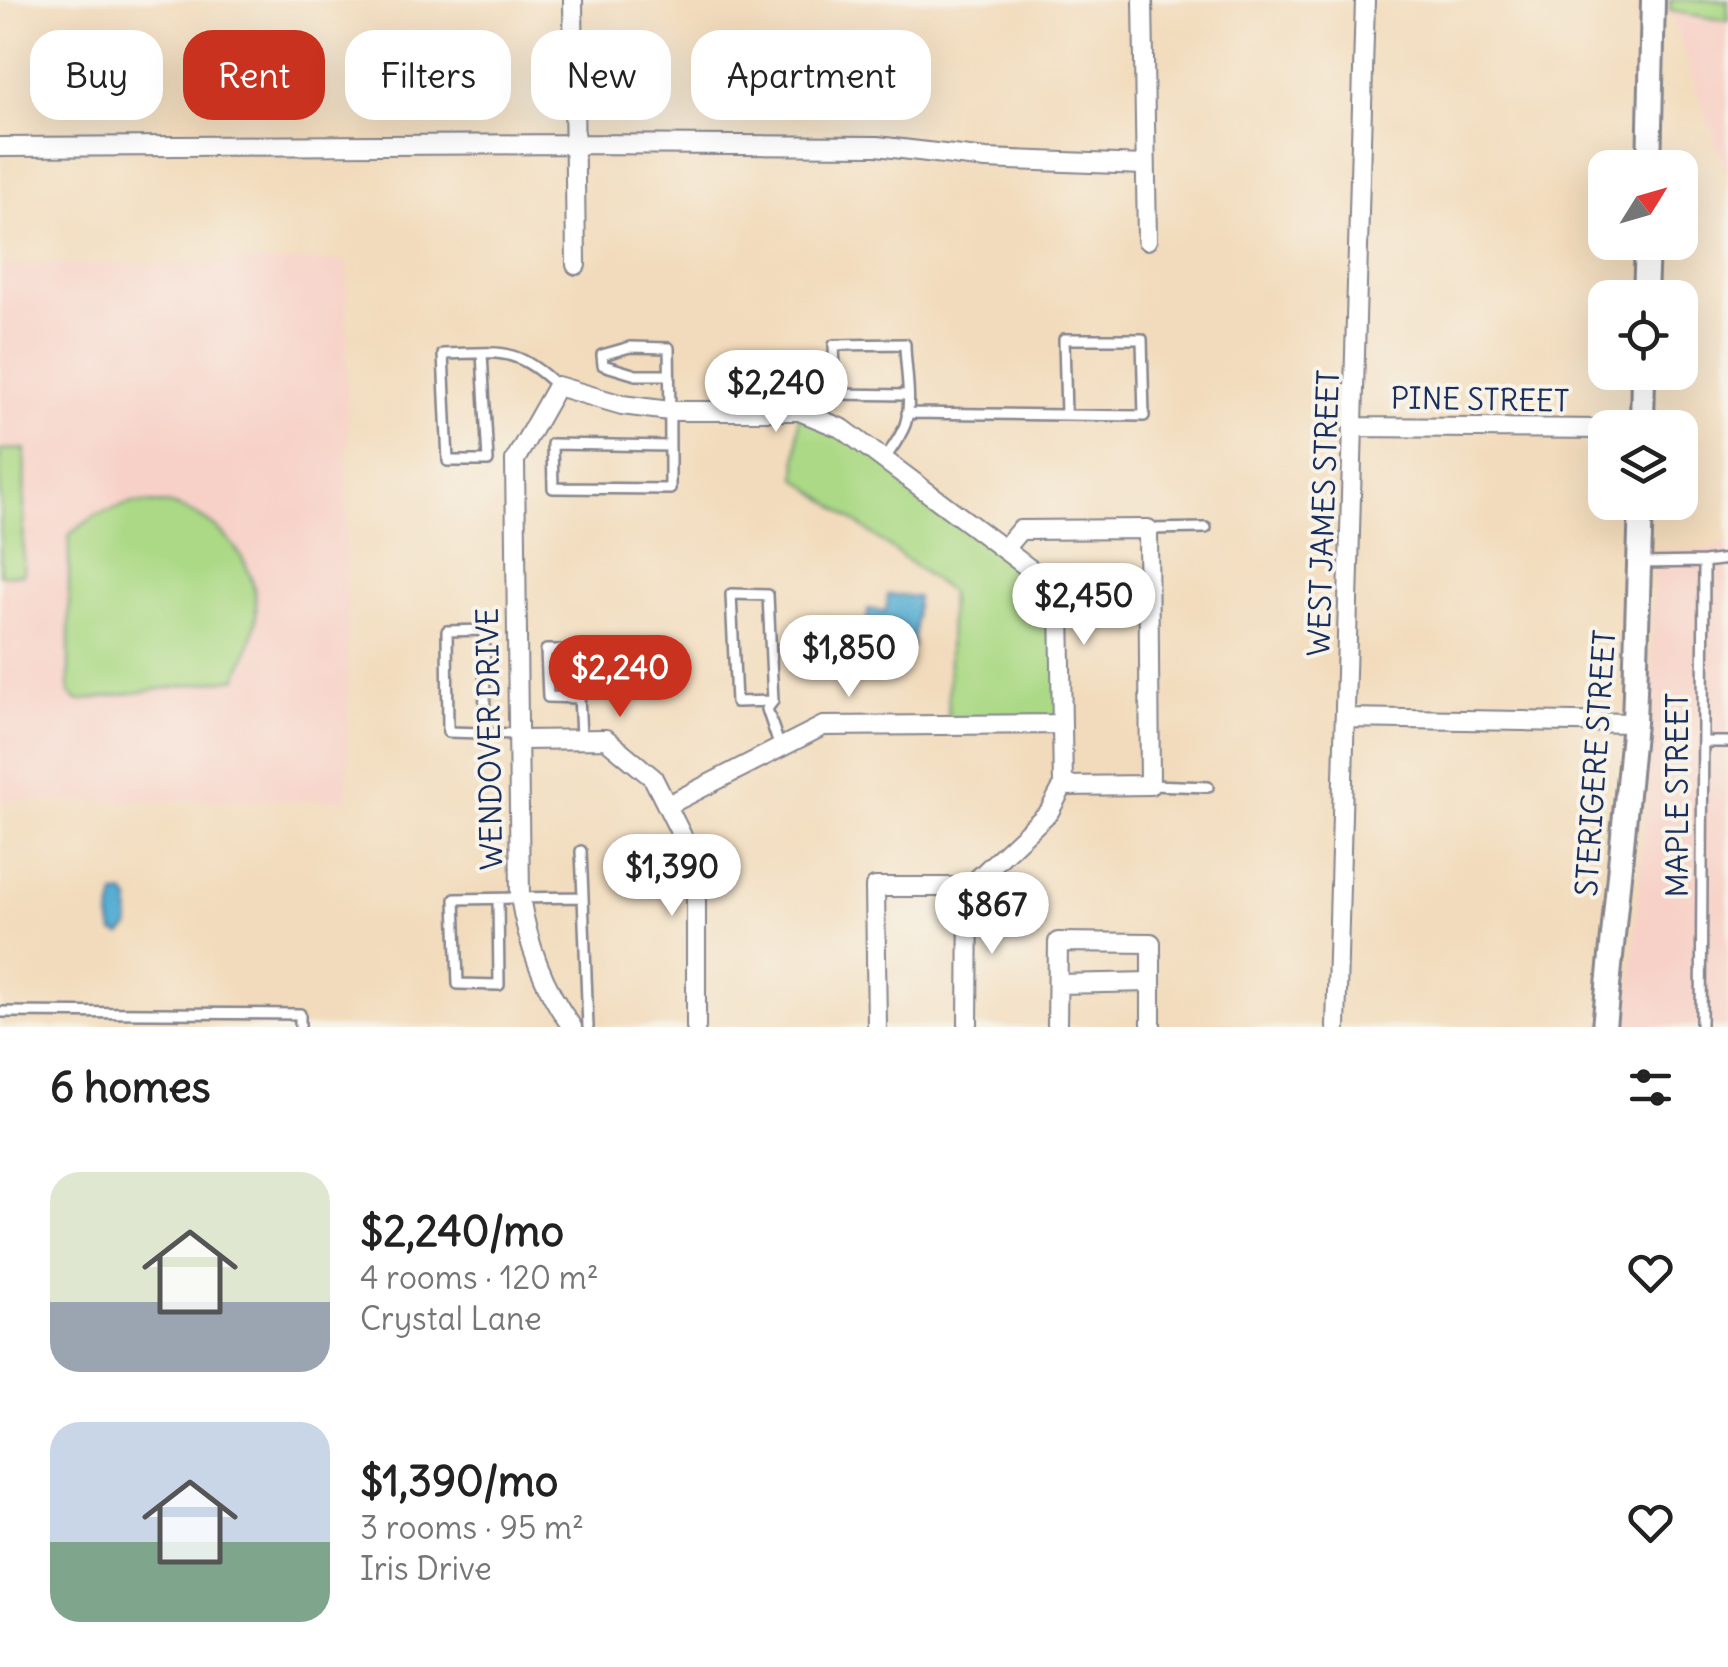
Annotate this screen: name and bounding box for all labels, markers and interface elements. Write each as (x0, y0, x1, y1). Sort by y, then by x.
chip: Buy (30, 30, 163, 120)
chip: Rent (183, 30, 325, 120)
chip: Filters (345, 30, 511, 120)
chip: New (531, 30, 671, 120)
chip: Apartment (691, 30, 931, 120)
north arrow (1588, 150, 1698, 260)
map controls (1588, 150, 1698, 520)
button: locate (1588, 280, 1698, 390)
pin: $2,240 (695, 350, 857, 435)
text: $2,240 (727, 362, 825, 403)
street label: WEST JAMES STREET (1299, 369, 1347, 657)
street label: PINE STREET (1390, 378, 1570, 420)
button: layers (1588, 410, 1698, 520)
pin: $2,450 (1003, 563, 1165, 648)
text: $2,450 (1034, 575, 1134, 616)
street label: WENDOVER DRIVE (468, 608, 510, 871)
pin: $1,850 (768, 615, 930, 700)
text: $1,850 (802, 627, 896, 668)
street label: STERIGERE STREET (1567, 628, 1623, 897)
pin: $2,240 (539, 635, 701, 720)
text: $2,240 (571, 647, 669, 688)
street label: MAPLE STREET (1658, 693, 1696, 898)
pin: $1,390 (591, 834, 753, 919)
text: $1,390 (625, 846, 719, 887)
pin: $867 (933, 872, 1051, 957)
text: $867 (957, 884, 1027, 925)
icon: filters (1623, 1060, 1678, 1115)
text: 6 homes (50, 1061, 211, 1113)
text: $2,240/mo (360, 1205, 564, 1257)
icon: home (130, 1212, 250, 1332)
icon: heart (1623, 1245, 1678, 1300)
text: 4 rooms · 120 m² (360, 1257, 599, 1298)
text: Crystal Lane (360, 1298, 542, 1339)
text: $1,390/mo (360, 1455, 558, 1507)
icon: home (130, 1462, 250, 1582)
icon: heart (1623, 1495, 1678, 1550)
text: 3 rooms · 95 m² (360, 1507, 584, 1548)
text: Iris Drive (360, 1548, 492, 1589)

